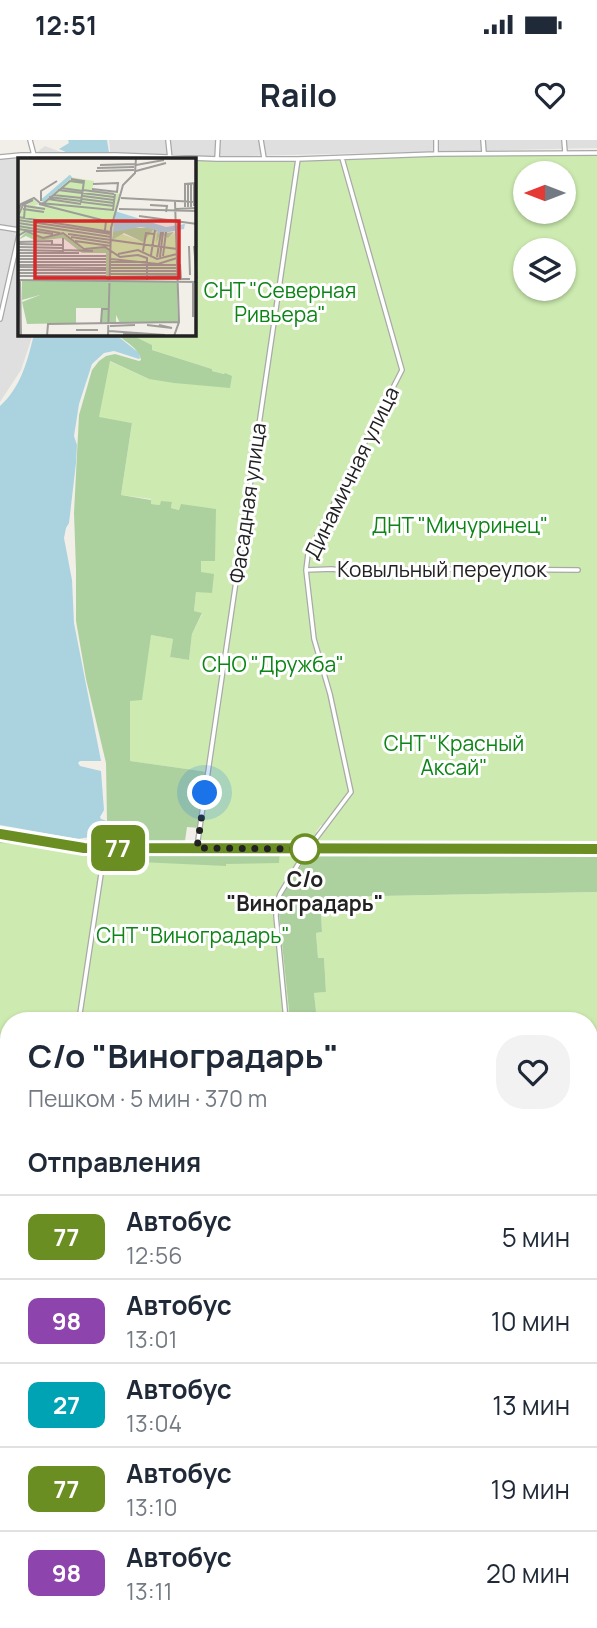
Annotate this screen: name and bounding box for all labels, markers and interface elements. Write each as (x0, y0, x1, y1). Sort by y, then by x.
text: 12:51 (35, 7, 97, 43)
text: Railo (260, 73, 337, 117)
icon: menu (28, 76, 66, 114)
icon: heart (531, 76, 569, 114)
inset map (18, 158, 196, 336)
north arrow (513, 161, 576, 224)
map controls (513, 161, 576, 301)
button: layers (513, 238, 576, 301)
park label: СНТ "Северная Ривьера" (204, 276, 356, 328)
street label: Динамичная улица (297, 382, 405, 563)
street label: Фасадная улица (222, 421, 272, 585)
park label: ДНТ "Мичуринец" (372, 511, 548, 539)
street label: Ковыльный переулок (337, 555, 547, 583)
park label: СНО "Дружба" (202, 650, 344, 678)
park label: СНТ "Красный Аксай" (384, 729, 524, 781)
your location (187, 775, 222, 810)
line badge: 77 (86, 825, 150, 871)
text: 77 (105, 831, 131, 864)
marker: С/о "Виноградарь" (290, 834, 320, 864)
place label: С/о "Виноградарь" (226, 865, 384, 917)
park label: СНТ "Виноградарь" (96, 921, 290, 949)
text: С/о "Виноградарь" (28, 1033, 339, 1078)
button: heart (496, 1035, 570, 1109)
text: Пешком · 5 мин · 370 m (28, 1082, 267, 1114)
text: Отправления (28, 1144, 201, 1180)
text: Автобус (126, 1203, 232, 1239)
text: 5 мин (502, 1219, 570, 1255)
text: 77 (54, 1220, 79, 1253)
text: 12:56 (126, 1239, 183, 1271)
text: Автобус (126, 1287, 232, 1323)
text: 10 мин (491, 1303, 570, 1339)
text: 98 (52, 1304, 81, 1337)
text: 13:01 (126, 1323, 178, 1355)
text: Автобус (126, 1371, 232, 1407)
text: 13 мин (492, 1387, 570, 1423)
text: 27 (53, 1388, 80, 1421)
text: 13:04 (126, 1407, 182, 1439)
text: Автобус (126, 1455, 232, 1491)
text: 19 мин (490, 1471, 570, 1507)
text: 77 (54, 1472, 79, 1505)
text: 13:10 (126, 1491, 178, 1523)
text: Автобус (126, 1539, 232, 1575)
text: 20 мин (486, 1555, 570, 1591)
text: 98 (52, 1556, 81, 1589)
text: 13:11 (126, 1575, 173, 1607)

